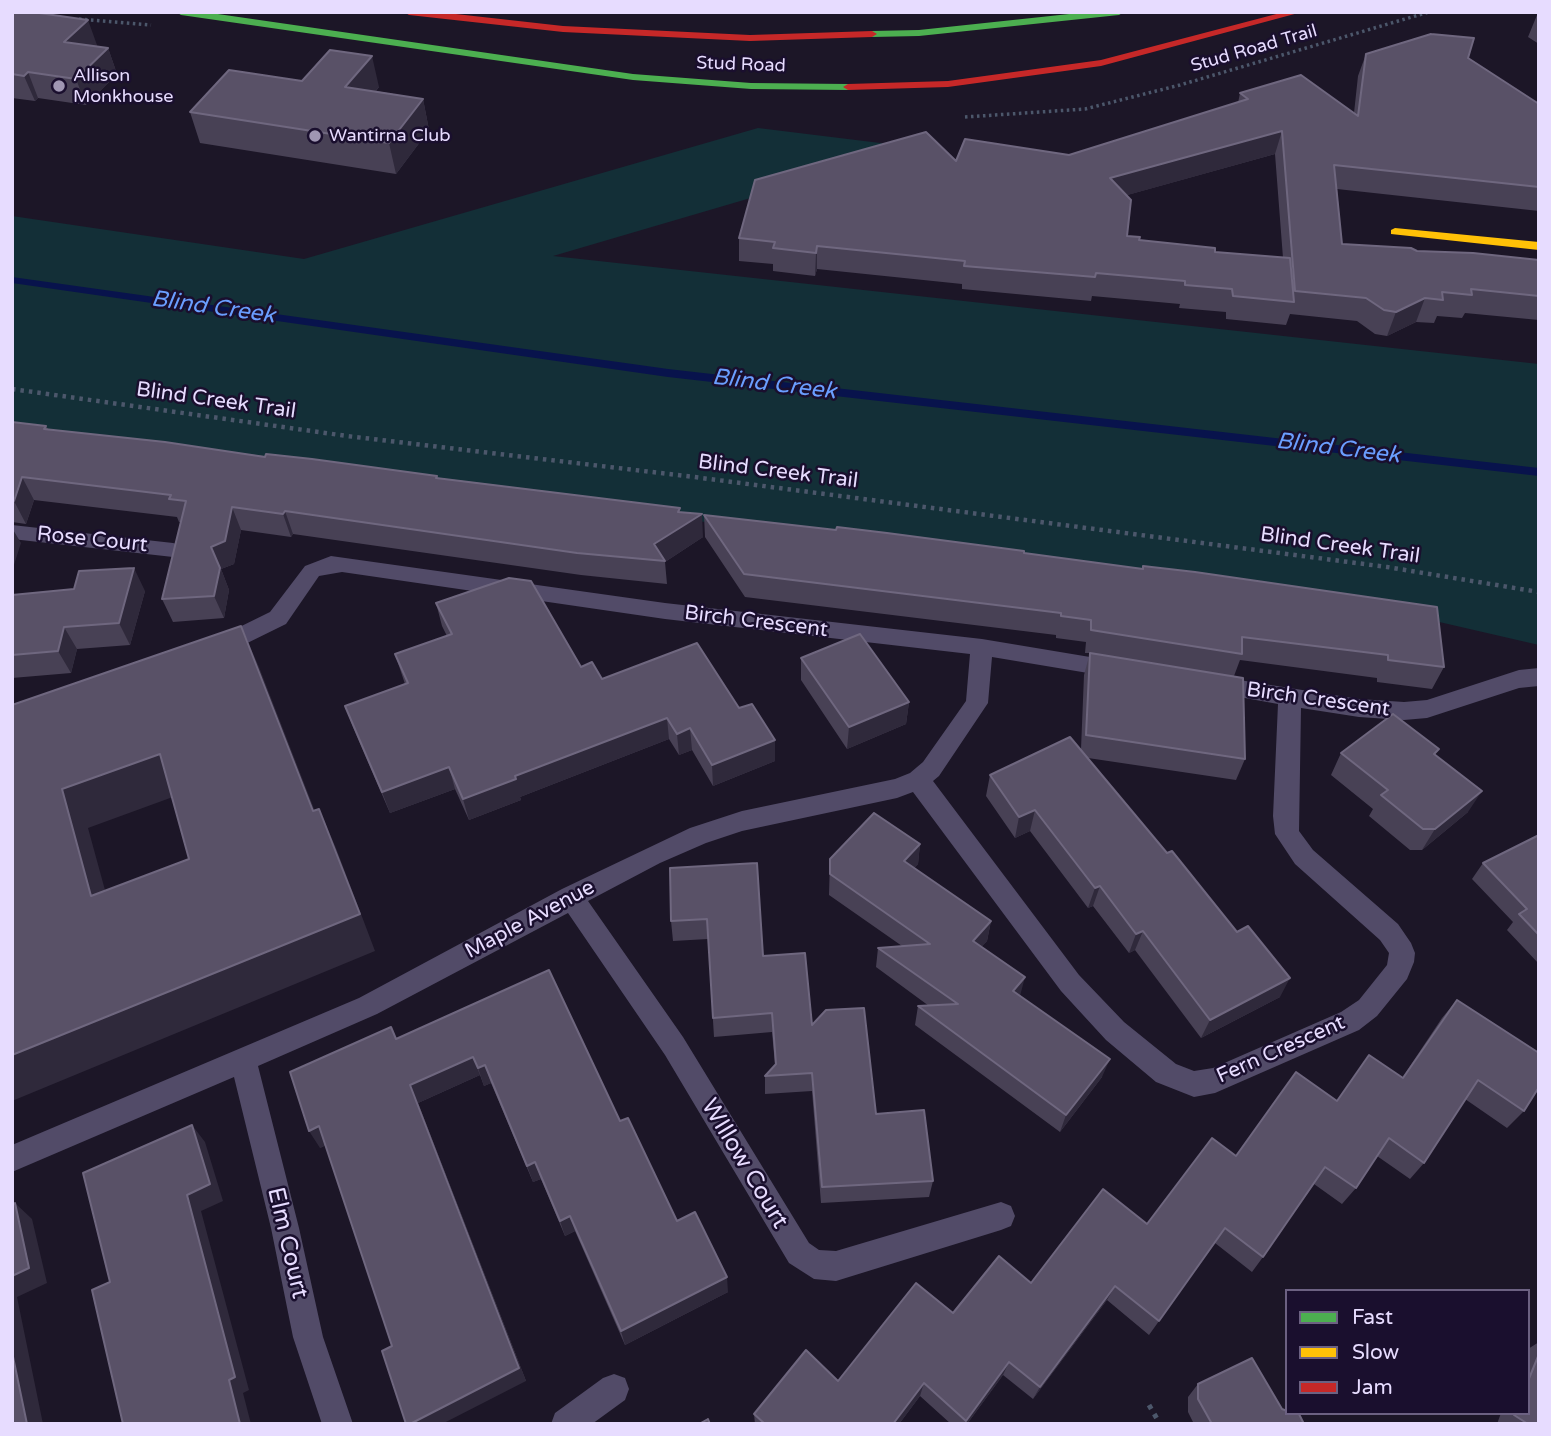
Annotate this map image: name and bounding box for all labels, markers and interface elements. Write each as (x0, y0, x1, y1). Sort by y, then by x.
street label: Stud Road Trail (1188, 21, 1320, 77)
street label: Stud Road (696, 53, 786, 77)
place label: Allison Monkhouse (73, 65, 174, 108)
marker: Allison Monkhouse (51, 78, 67, 94)
place label: Wantirna Club (329, 125, 451, 147)
marker: Wantirna Club (307, 128, 323, 144)
water label: Blind Creek (149, 286, 277, 330)
water label: Blind Creek (710, 364, 838, 406)
street label: Blind Creek Trail (135, 377, 297, 425)
water label: Blind Creek (1274, 428, 1402, 470)
street label: Blind Creek Trail (697, 450, 859, 494)
street label: Rose Court (35, 522, 149, 558)
street label: Blind Creek Trail (1259, 522, 1421, 570)
street label: Birch Crescent (683, 601, 829, 643)
street label: Birch Crescent (1245, 677, 1391, 723)
street label: Maple Avenue (461, 875, 599, 965)
street label: Fern Crescent (1213, 1010, 1349, 1090)
street label: WIllow Court (694, 1094, 794, 1234)
street label: Elm Court (260, 1185, 314, 1301)
legend (1285, 1289, 1530, 1415)
text: Fast (1352, 1305, 1393, 1330)
text: Slow (1352, 1340, 1399, 1365)
text: Jam (1352, 1375, 1393, 1400)

